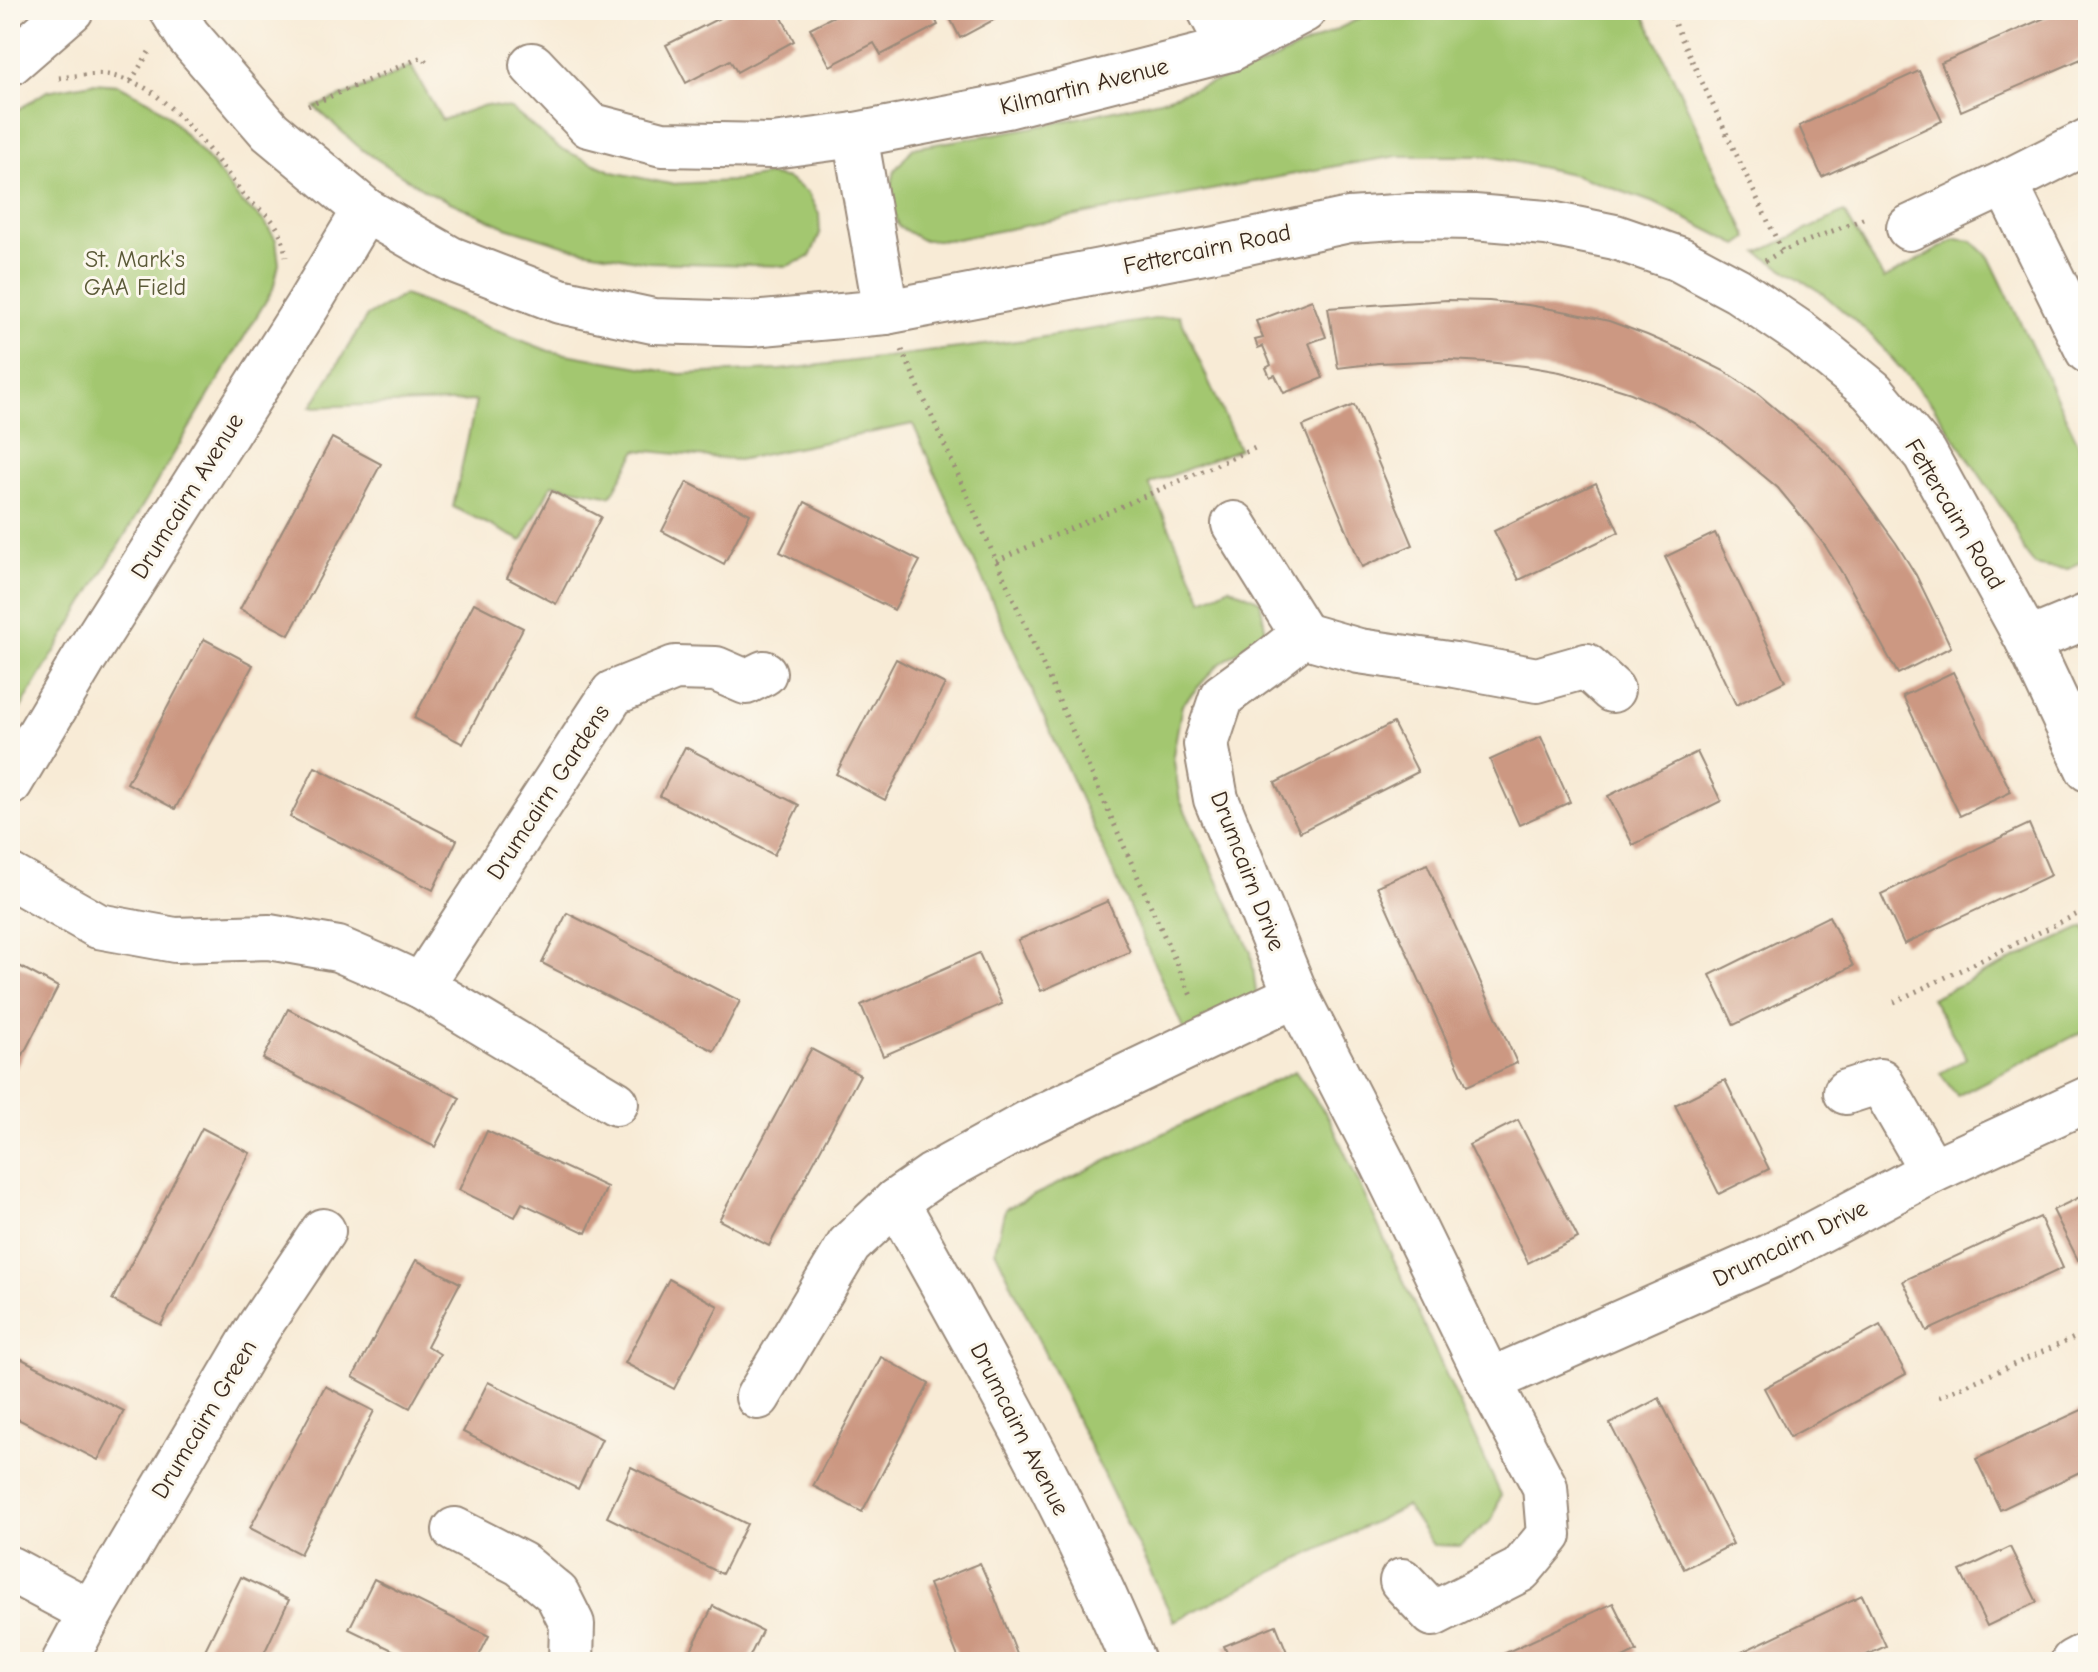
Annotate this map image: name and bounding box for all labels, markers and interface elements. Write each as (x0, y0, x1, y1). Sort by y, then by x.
street label: Kilmartin Avenue (997, 52, 1171, 120)
street label: Fettercairn Road (1121, 218, 1293, 280)
park label: St. Mark's GAA Field (84, 245, 186, 301)
street label: Drumcairn Avenue (125, 408, 249, 584)
street label: Fettercairn Road (1899, 434, 2011, 594)
street label: Drumcairn Gardens (481, 699, 615, 885)
street label: Drumcairn Drive (1205, 787, 1291, 955)
street label: Drumcairn Drive (1708, 1193, 1872, 1293)
street label: Drumcairn Green (146, 1334, 262, 1504)
street label: Drumcairn Avenue (964, 1338, 1076, 1520)

